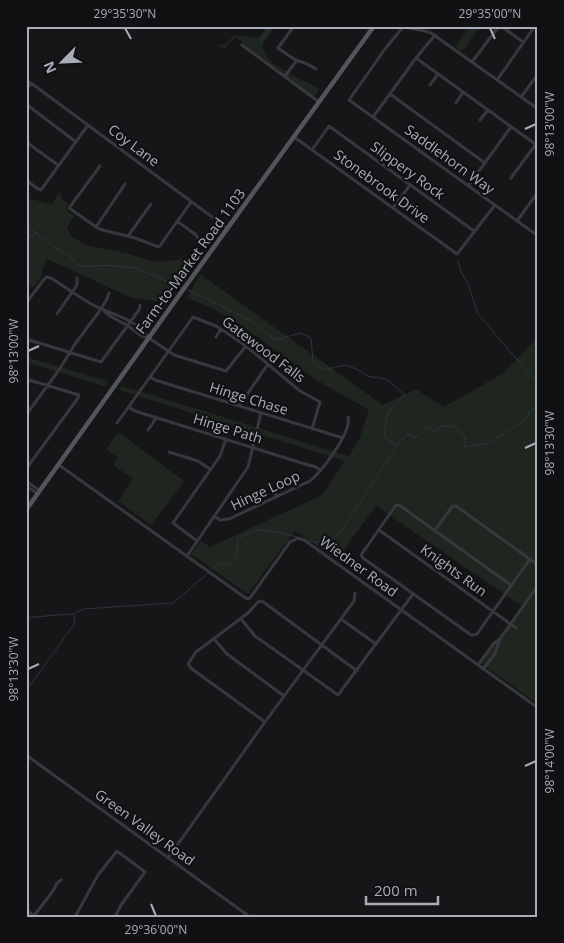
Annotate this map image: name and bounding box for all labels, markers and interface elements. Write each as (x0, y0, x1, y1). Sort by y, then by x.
text: 29°35'30"N (94, 5, 156, 22)
text: 29°35'00"N (459, 5, 521, 22)
north arrow (38, 38, 88, 88)
text: N (39, 58, 61, 77)
text: 98°13'00"W (541, 92, 558, 156)
street label: Coy Lane (105, 120, 164, 171)
street label: Saddlehorn Way (401, 120, 500, 199)
street label: Slippery Rock (367, 137, 449, 204)
street label: Stonebrook Drive (330, 145, 434, 227)
street label: Farm-to-Market Road 1103 (131, 185, 249, 337)
street label: Gatewood Falls (219, 311, 310, 387)
text: 98°13'00"W (5, 319, 22, 383)
street label: Hinge Chase (207, 377, 291, 419)
street label: Hinge Path (191, 408, 265, 448)
text: 98°13'30"W (541, 411, 558, 475)
street label: Hinge Loop (227, 466, 303, 514)
street label: Wiedner Road (316, 531, 402, 601)
street label: Knights Run (417, 539, 491, 601)
text: 98°13'30"W (5, 637, 22, 701)
text: 98°14'00"W (541, 729, 558, 793)
street label: Green Valley Road (91, 784, 199, 870)
scale bar (366, 873, 439, 905)
text: 200 m (374, 880, 418, 900)
text: 29°36'00"N (125, 921, 187, 938)

